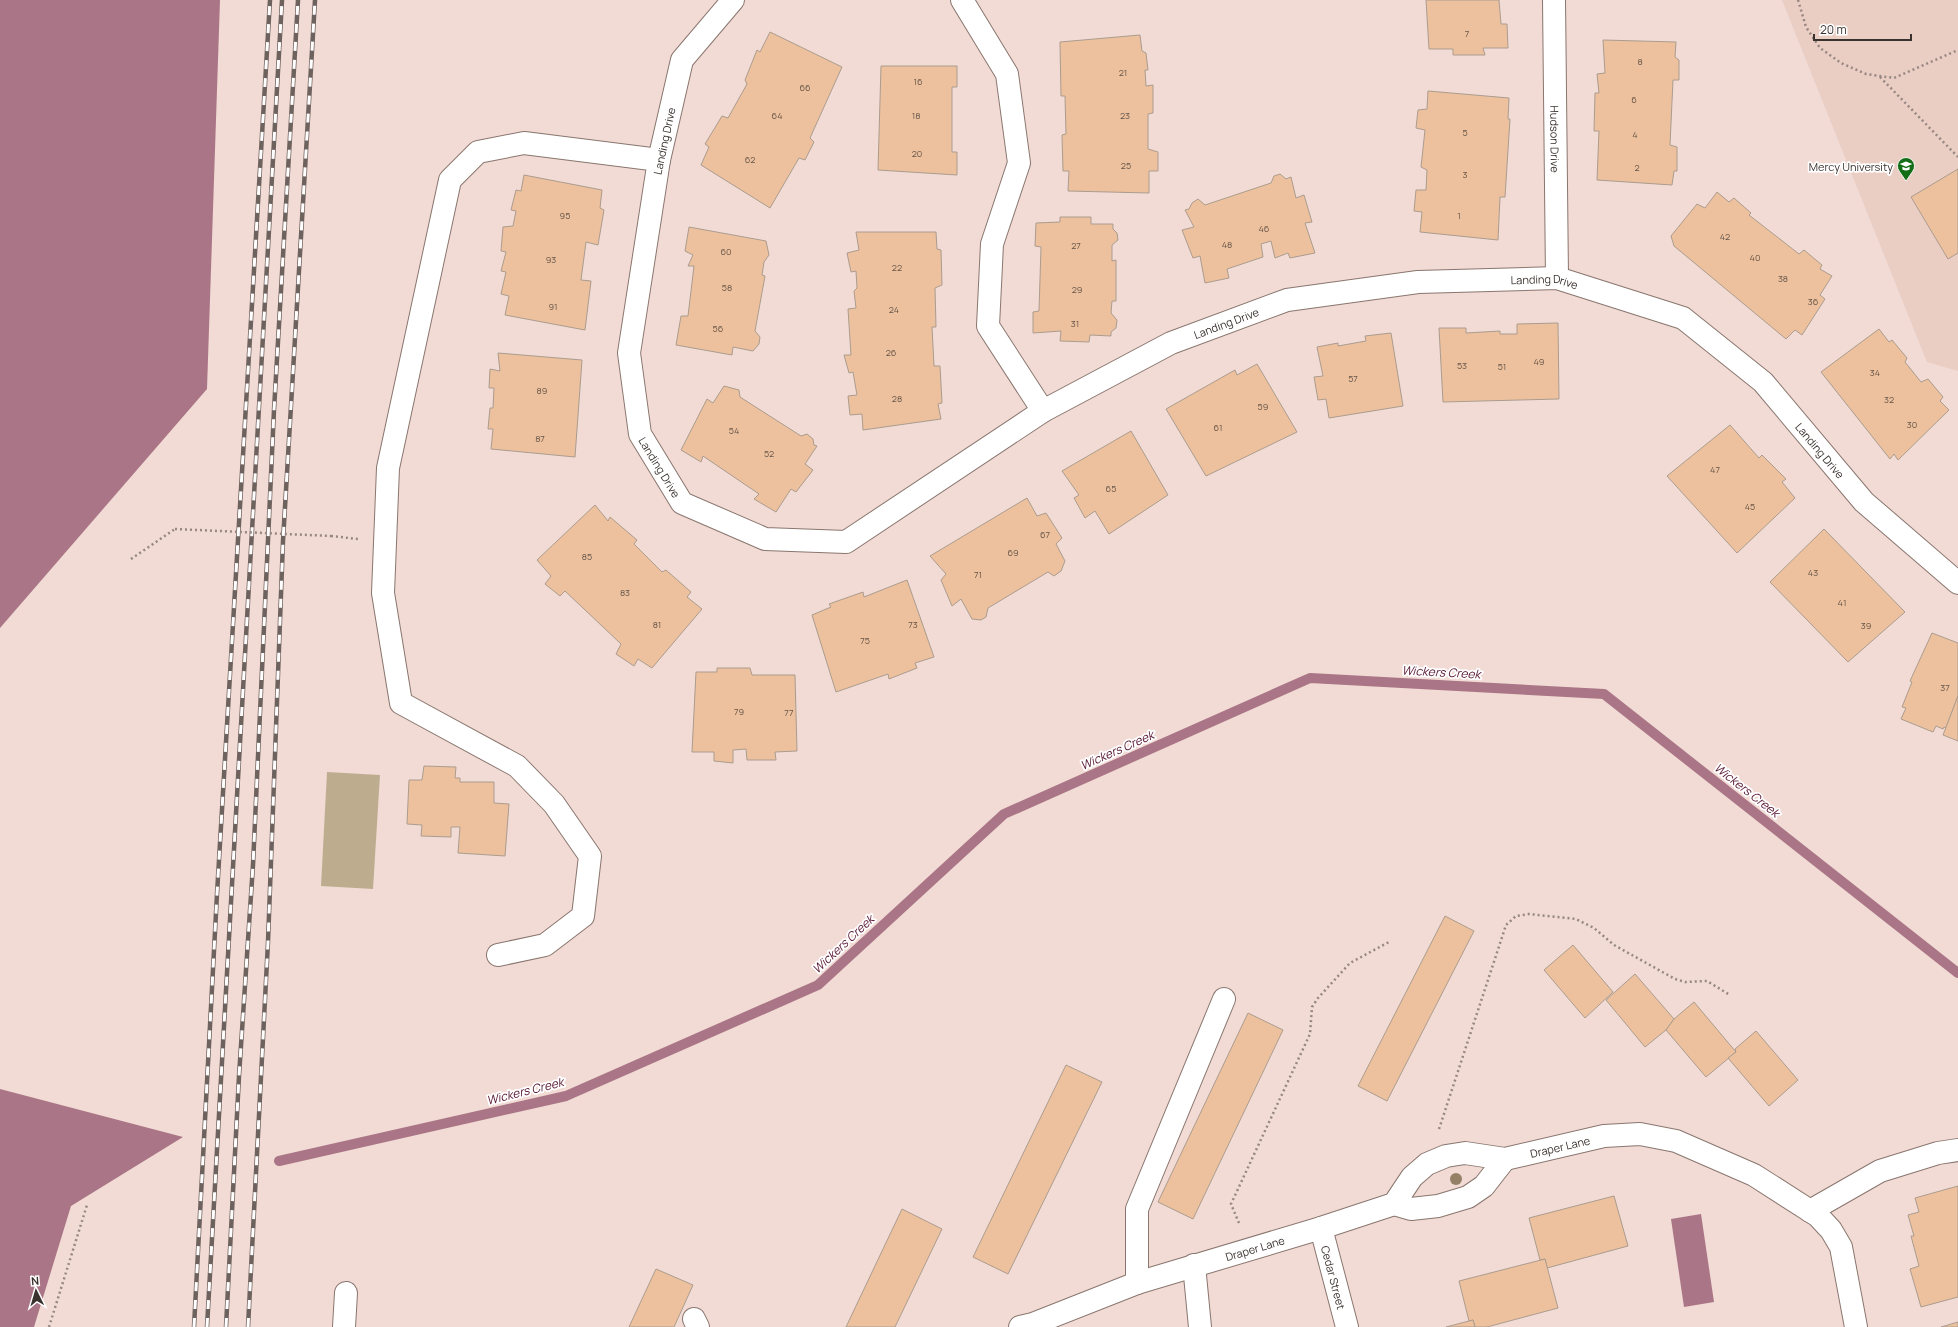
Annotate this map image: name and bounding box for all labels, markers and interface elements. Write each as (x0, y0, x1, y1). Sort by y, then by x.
scale bar (1814, 16, 1911, 42)
text: 20 m (1820, 21, 1847, 38)
house number: 7 (1465, 27, 1470, 40)
house number: 8 (1637, 55, 1643, 68)
house number: 21 (1119, 66, 1127, 79)
house number: 16 (913, 75, 923, 88)
house number: 66 (799, 81, 811, 94)
house number: 6 (1631, 93, 1637, 106)
street label: Landing Drive (650, 105, 679, 176)
street label: Hudson Drive (1548, 105, 1563, 173)
house number: 64 (772, 109, 782, 122)
house number: 18 (912, 109, 920, 122)
house number: 23 (1120, 109, 1130, 122)
house number: 5 (1462, 126, 1468, 139)
house number: 4 (1632, 128, 1638, 141)
house number: 20 (912, 147, 922, 160)
house number: 62 (745, 153, 755, 166)
school or university icon: Mercy University (1896, 156, 1916, 181)
house number: 25 (1121, 159, 1131, 172)
place label: Mercy University (1809, 159, 1893, 174)
house number: 2 (1634, 161, 1640, 174)
house number: 3 (1463, 168, 1468, 181)
house number: 95 (560, 209, 570, 222)
house number: 1 (1457, 209, 1461, 222)
house number: 46 (1259, 222, 1270, 235)
house number: 42 (1720, 230, 1730, 243)
house number: 48 (1222, 238, 1232, 251)
house number: 27 (1071, 239, 1081, 252)
house number: 60 (720, 245, 732, 258)
house number: 40 (1750, 251, 1760, 264)
house number: 93 (546, 253, 556, 266)
house number: 22 (892, 261, 902, 274)
street label: Landing Drive (1510, 270, 1581, 292)
house number: 38 (1778, 272, 1788, 285)
house number: 58 (722, 281, 732, 294)
house number: 29 (1072, 283, 1082, 296)
house number: 36 (1808, 295, 1819, 308)
house number: 91 (548, 300, 558, 313)
house number: 24 (889, 303, 899, 316)
street label: Landing Drive (1191, 303, 1261, 341)
house number: 31 (1071, 317, 1079, 330)
house number: 56 (713, 322, 724, 335)
house number: 26 (886, 346, 897, 359)
house number: 49 (1534, 355, 1544, 368)
house number: 53 (1457, 359, 1467, 372)
house number: 51 (1498, 360, 1506, 373)
house number: 34 (1870, 366, 1880, 379)
house number: 57 (1348, 372, 1358, 385)
house number: 89 (537, 384, 547, 397)
house number: 28 (892, 392, 902, 405)
house number: 32 (1884, 393, 1894, 406)
house number: 59 (1258, 400, 1268, 413)
house number: 30 (1907, 418, 1917, 431)
street label: Landing Drive (1793, 419, 1848, 482)
house number: 61 (1214, 421, 1222, 434)
house number: 54 (729, 424, 739, 437)
house number: 87 (535, 432, 545, 445)
street label: Landing Drive (636, 434, 685, 501)
house number: 52 (764, 447, 774, 460)
house number: 47 (1710, 463, 1720, 476)
house number: 65 (1106, 482, 1116, 495)
house number: 45 (1745, 500, 1755, 513)
house number: 67 (1040, 528, 1051, 541)
house number: 69 (1007, 546, 1019, 559)
house number: 85 (582, 550, 592, 563)
house number: 43 (1808, 566, 1818, 579)
house number: 71 (974, 568, 982, 581)
house number: 83 (620, 586, 630, 599)
house number: 41 (1838, 596, 1846, 609)
house number: 81 (653, 618, 661, 631)
house number: 73 (908, 618, 918, 631)
house number: 39 (1861, 619, 1871, 632)
house number: 75 (860, 634, 870, 647)
water label: Wickers Creek (1401, 661, 1483, 683)
house number: 37 (1940, 681, 1950, 694)
house number: 79 (734, 705, 744, 718)
house number: 77 (784, 706, 794, 719)
water label: Wickers Creek (1078, 725, 1158, 774)
water label: Wickers Creek (1711, 759, 1785, 822)
water label: Wickers Creek (808, 910, 879, 977)
water label: Wickers Creek (485, 1073, 567, 1109)
street label: Draper Lane (1528, 1132, 1592, 1160)
street label: Draper Lane (1223, 1232, 1287, 1264)
street label: Cedar Street (1318, 1244, 1350, 1311)
north arrow (16, 1271, 56, 1311)
text: N (30, 1273, 40, 1288)

